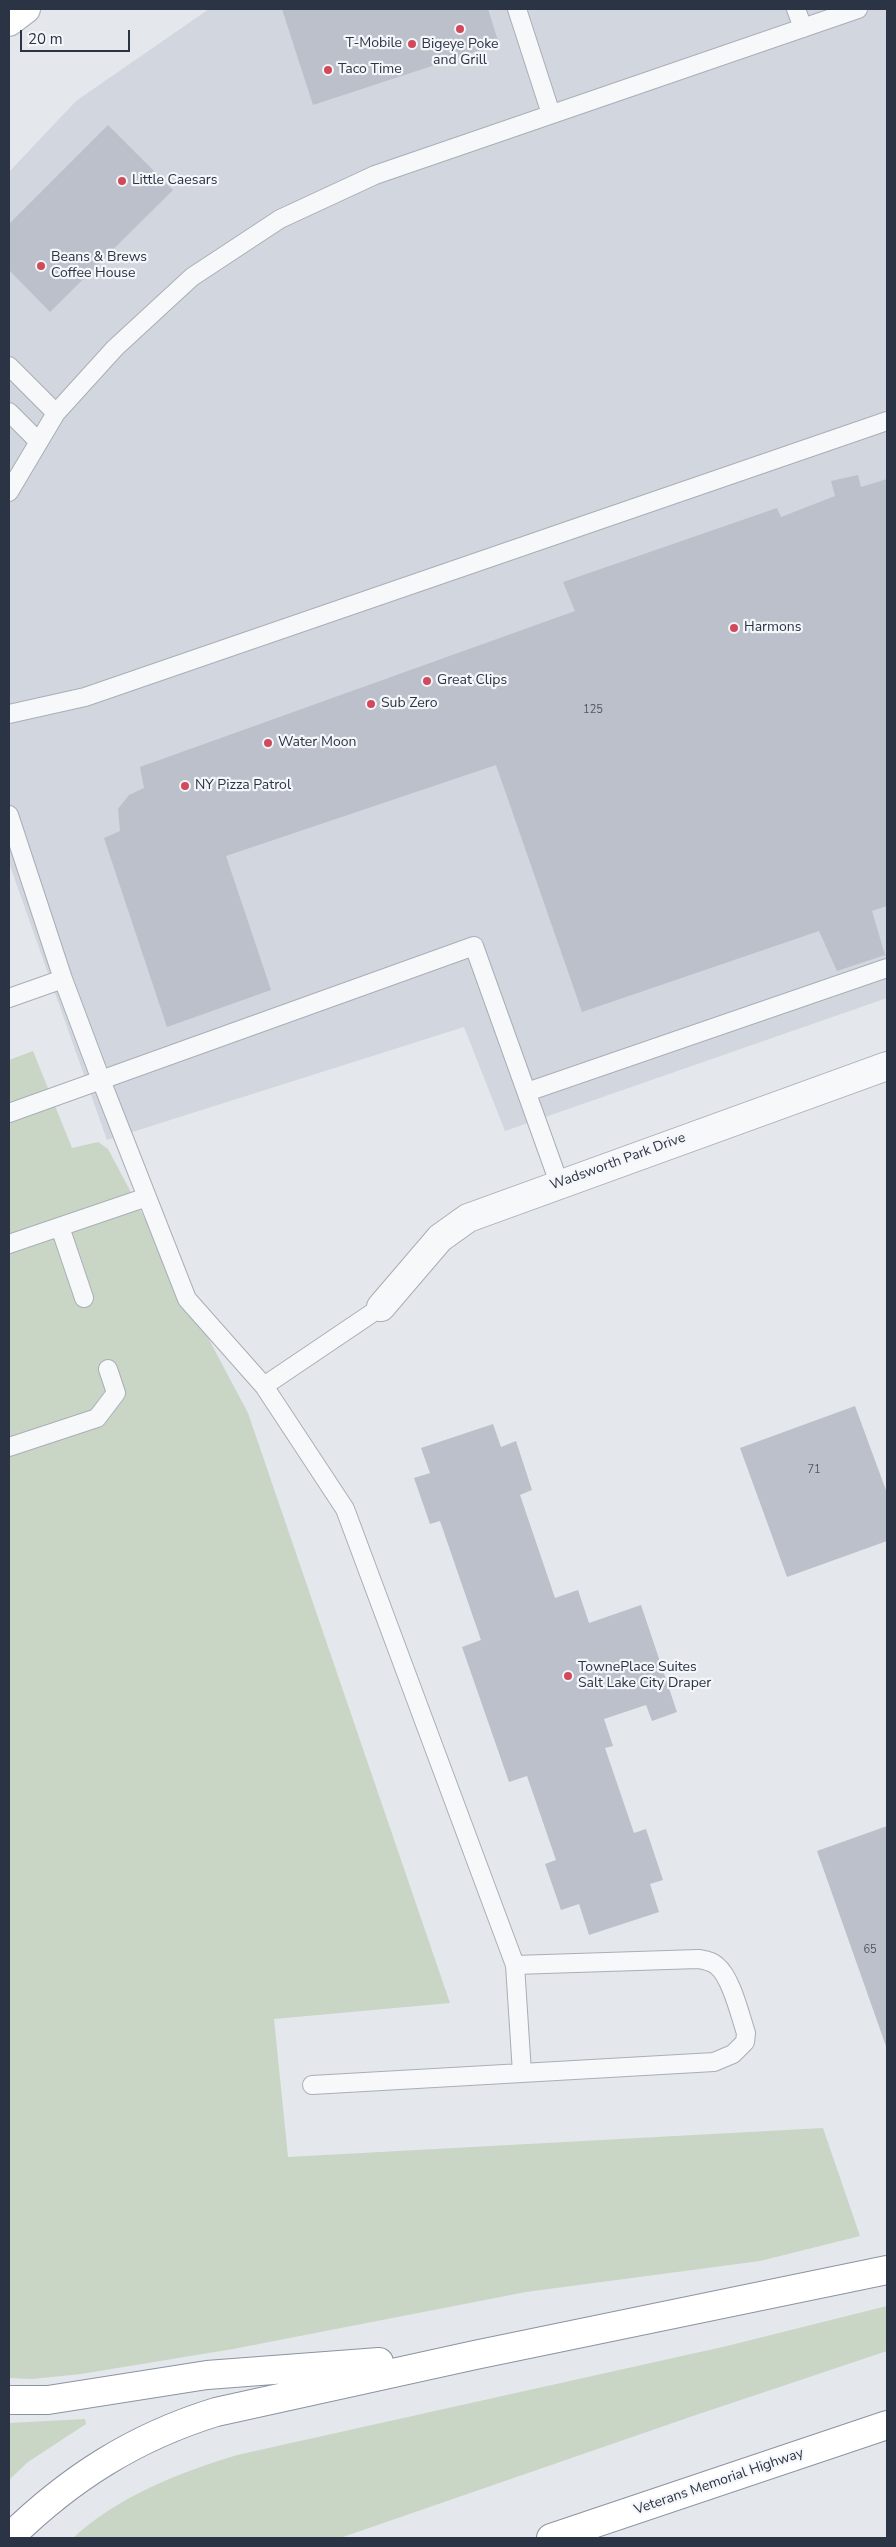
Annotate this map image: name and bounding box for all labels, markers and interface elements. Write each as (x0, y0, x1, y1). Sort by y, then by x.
scale bar (22, 20, 132, 52)
marker: Bigeye Poke and Grill (454, 23, 466, 35)
text: 20 m (28, 29, 63, 49)
place label: T-Mobile (346, 36, 402, 52)
place label: Bigeye Poke and Grill (421, 37, 499, 70)
marker: T-Mobile (406, 38, 418, 50)
place label: Taco Time (338, 62, 402, 78)
marker: Taco Time (322, 64, 334, 76)
place label: Little Caesars (132, 173, 217, 189)
marker: Little Caesars (116, 175, 128, 187)
place label: Beans & Brews Coffee House (51, 250, 147, 282)
marker: Beans & Brews Coffee House (35, 260, 47, 272)
place label: Harmons (744, 620, 802, 636)
marker: Harmons (728, 622, 740, 634)
place label: Great Clips (437, 673, 507, 689)
marker: Great Clips (421, 675, 433, 687)
place label: Sub Zero (381, 696, 437, 712)
marker: Sub Zero (365, 698, 377, 710)
house number: 125 (583, 703, 603, 717)
place label: Water Moon (278, 735, 356, 751)
marker: Water Moon (262, 737, 274, 749)
place label: NY Pizza Patrol (195, 778, 291, 794)
marker: NY Pizza Patrol (179, 780, 191, 792)
street label: Wadsworth Park Drive (548, 1130, 688, 1194)
house number: 71 (807, 1463, 821, 1477)
place label: TownePlace Suites Salt Lake City Draper (578, 1660, 711, 1692)
marker: TownePlace Suites Salt Lake City Draper (562, 1670, 574, 1682)
house number: 65 (863, 1943, 877, 1957)
street label: Veterans Memorial Highway (632, 2445, 806, 2519)

